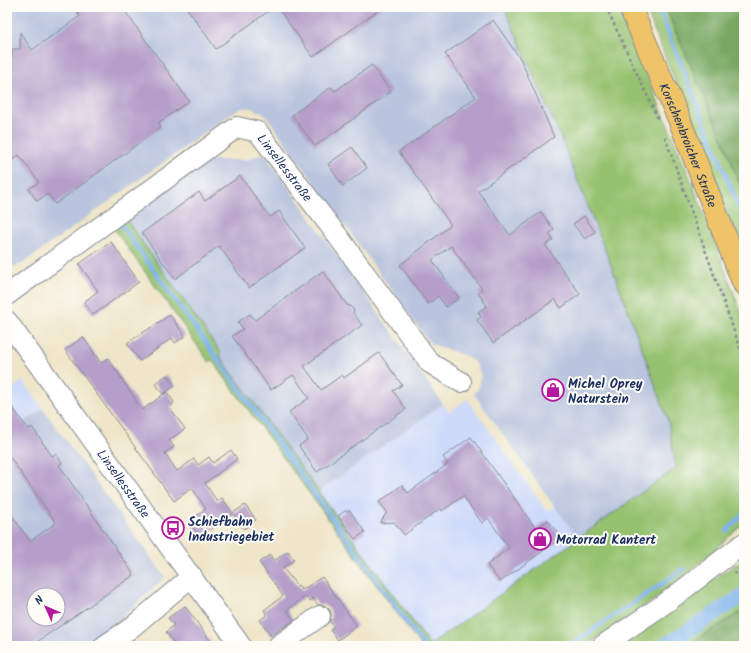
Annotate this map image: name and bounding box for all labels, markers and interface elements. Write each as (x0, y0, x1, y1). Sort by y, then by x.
street label: Korschenbroicher Straße (652, 80, 722, 211)
street label: Linsellesstraße (251, 130, 317, 207)
place label: Michel Oprey Naturstein (568, 374, 643, 410)
shop icon: Michel Oprey Naturstein (540, 377, 566, 403)
street label: Linsellesstraße (91, 445, 155, 523)
place label: Schiefbahn Industriegebiet (188, 512, 275, 548)
bus stop icon: Schiefbahn Industriegebiet (160, 515, 186, 541)
shop icon: Motorrad Kantert (527, 526, 553, 552)
place label: Motorrad Kantert (556, 530, 656, 551)
north arrow (26, 587, 66, 627)
text: N (31, 592, 48, 609)

